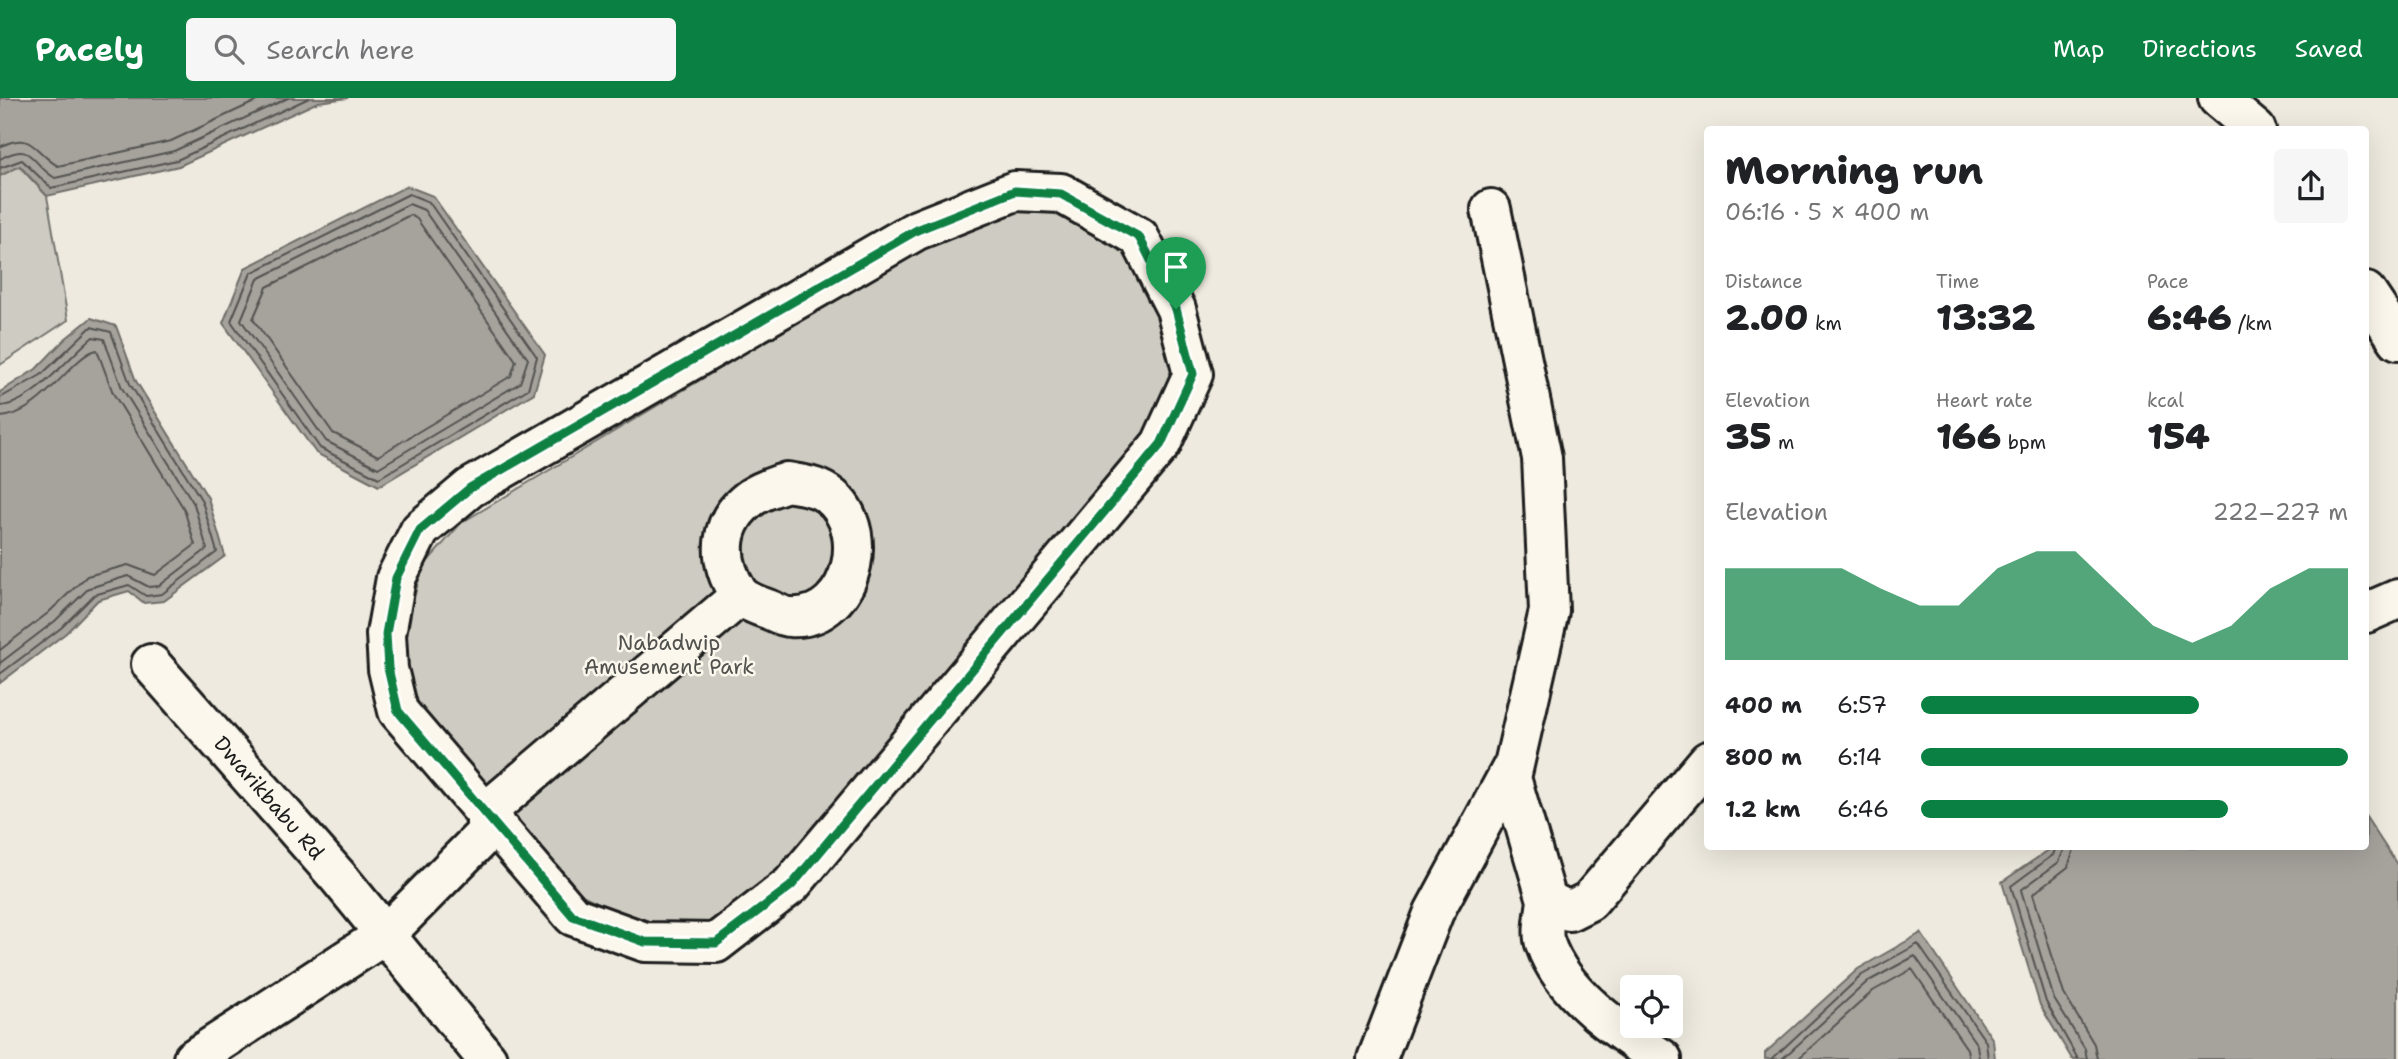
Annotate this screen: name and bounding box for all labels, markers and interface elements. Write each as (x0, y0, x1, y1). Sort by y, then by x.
search box (186, 18, 676, 81)
text: Pacely (35, 27, 144, 72)
icon: search (210, 30, 248, 68)
text: Search here (266, 32, 415, 67)
text: Map (2053, 33, 2104, 65)
text: Directions (2142, 33, 2257, 65)
text: Saved (2295, 33, 2363, 65)
text: Morning run (1725, 145, 1983, 196)
button: share (2274, 149, 2348, 223)
text: 06:16 · 5 × 400 m (1725, 197, 1929, 227)
pin (1146, 237, 1206, 309)
icon: arrive (1157, 248, 1195, 286)
text: Distance (1725, 269, 1803, 294)
text: Time (1936, 269, 1980, 294)
text: Pace (2147, 269, 2189, 294)
text: 2.00 (1725, 294, 1808, 341)
text: 13:32 (1936, 294, 2035, 341)
text: 6:46 (2147, 294, 2232, 341)
text: km (1808, 311, 1842, 336)
text: /km (2232, 311, 2272, 336)
text: Elevation (1725, 388, 1810, 413)
text: Heart rate (1936, 388, 2033, 413)
text: kcal (2147, 388, 2184, 413)
text: 35 (1725, 413, 1772, 460)
text: 166 (1936, 413, 2001, 460)
text: 154 (2147, 413, 2210, 460)
text: m (1772, 430, 1794, 455)
text: bpm (2001, 430, 2046, 455)
text: Elevation (1725, 497, 1828, 527)
text: 222–227 m (2213, 497, 2348, 527)
park label: Nabadwip Amusement Park (584, 629, 754, 681)
text: 400 m (1725, 690, 1802, 720)
text: 6:57 (1837, 690, 1887, 720)
street label: Dwarikbabu Rd (207, 730, 331, 866)
text: 800 m (1725, 742, 1802, 772)
text: 6:14 (1837, 742, 1882, 772)
text: 1.2 km (1725, 794, 1801, 824)
text: 6:46 (1837, 794, 1889, 824)
map controls (1620, 975, 1683, 1038)
button: locate (1620, 975, 1683, 1038)

